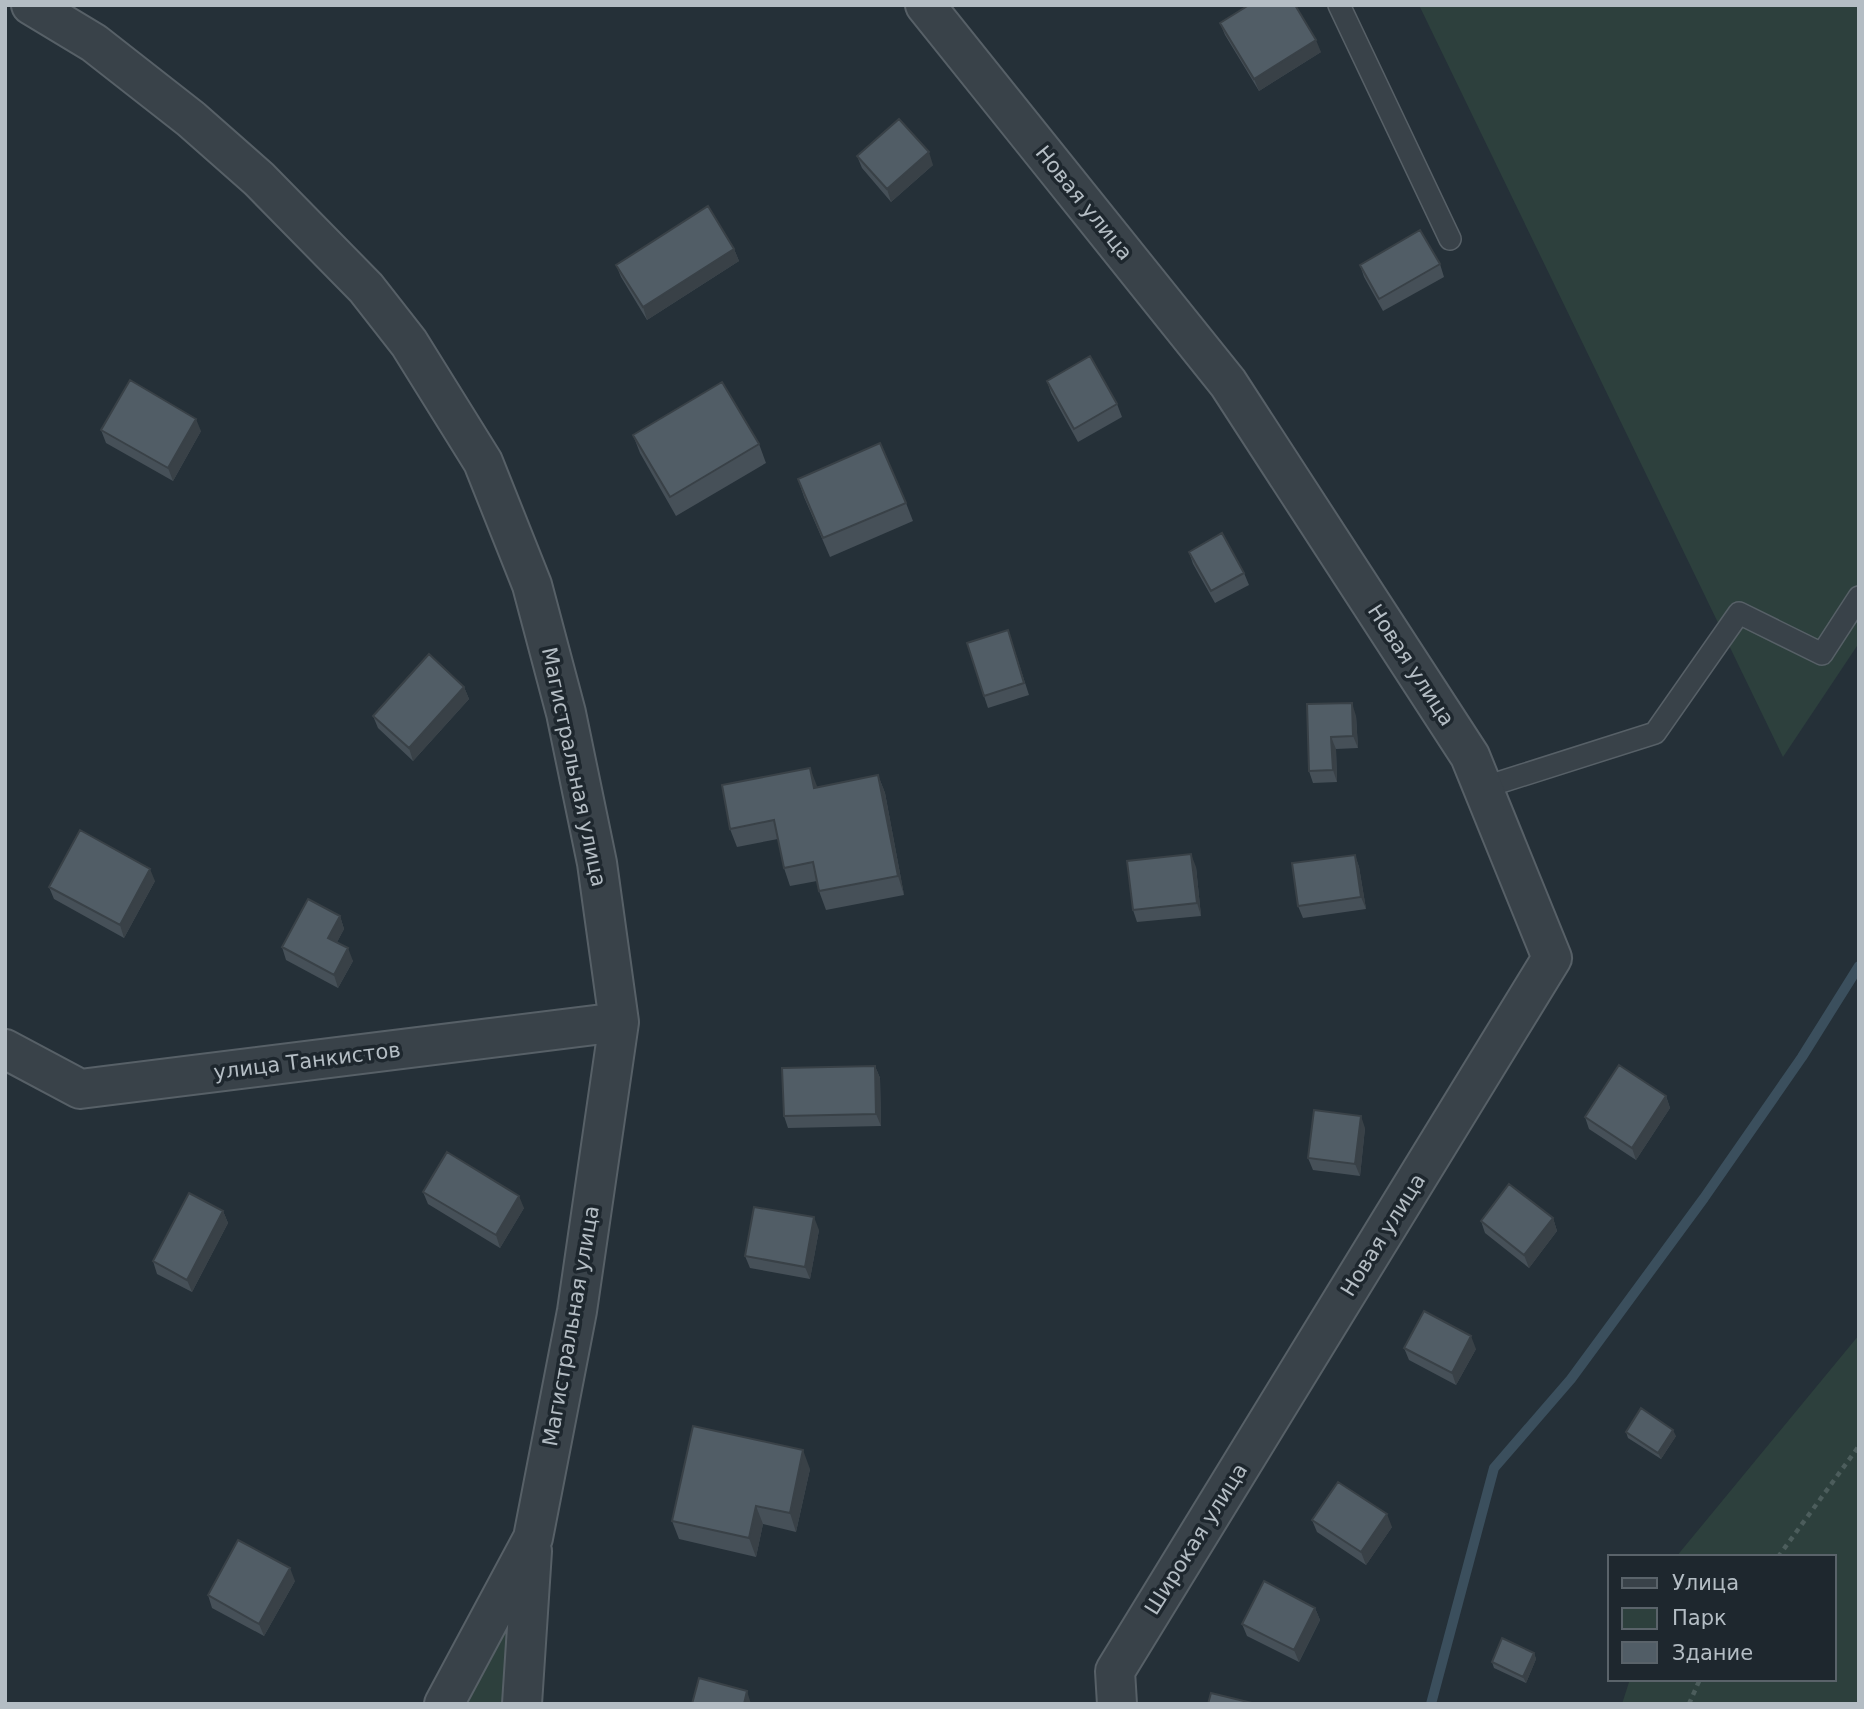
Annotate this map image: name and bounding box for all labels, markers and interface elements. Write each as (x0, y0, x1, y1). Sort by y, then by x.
street label: Новая улица (1031, 141, 1137, 265)
street label: Новая улица (1363, 600, 1459, 730)
street label: Магистральная улица (537, 645, 611, 889)
street label: улица Танкистов (212, 1038, 402, 1084)
street label: Новая улица (1336, 1169, 1430, 1301)
street label: Магистральная улица (538, 1204, 604, 1448)
street label: Широкая улица (1140, 1459, 1252, 1619)
legend (1608, 1555, 1836, 1681)
text: Улица (1672, 1571, 1739, 1595)
text: Парк (1672, 1606, 1727, 1630)
text: Здание (1672, 1641, 1753, 1665)

